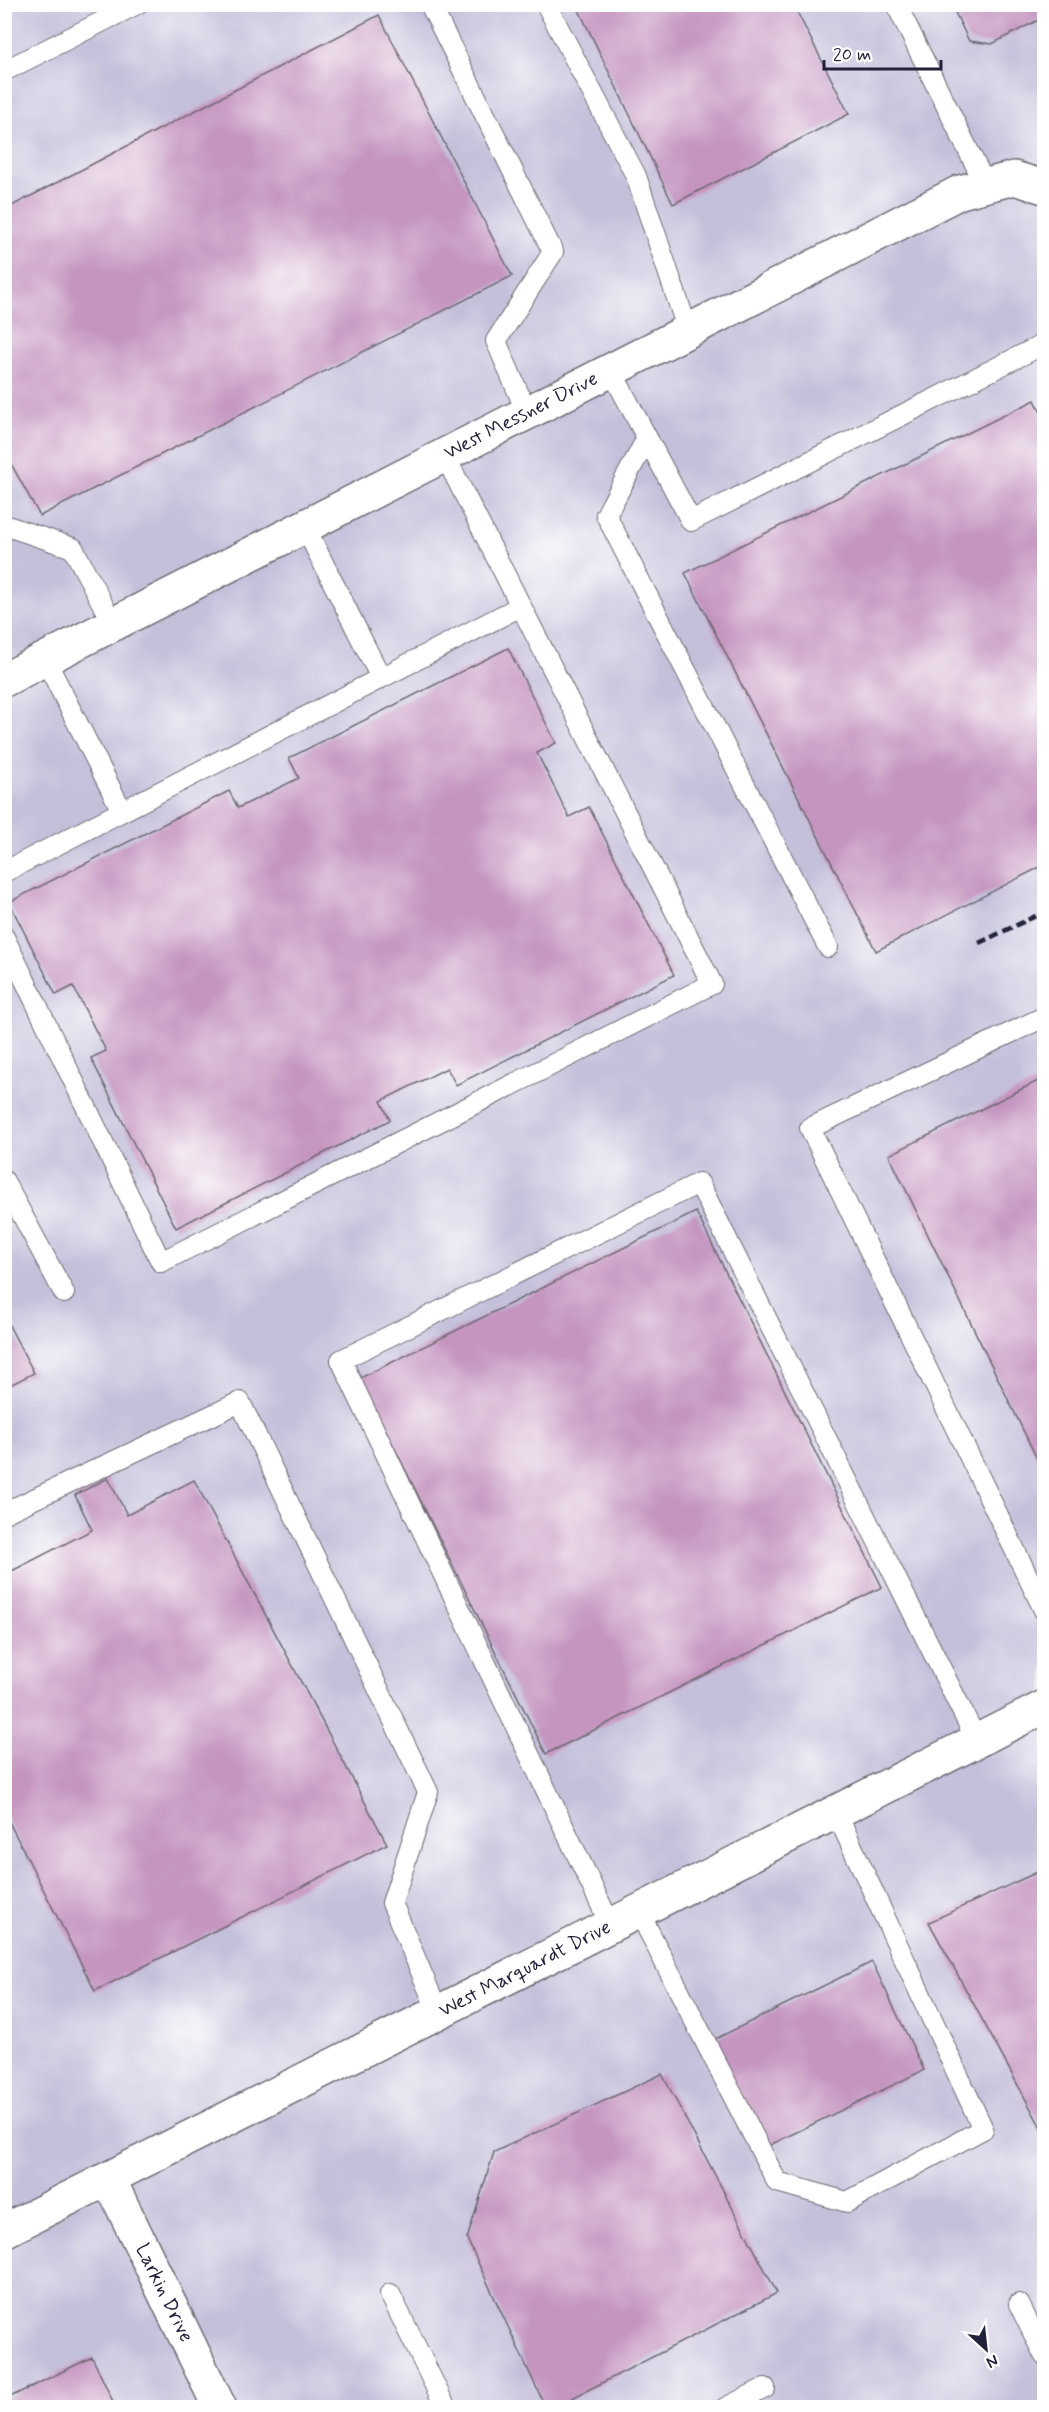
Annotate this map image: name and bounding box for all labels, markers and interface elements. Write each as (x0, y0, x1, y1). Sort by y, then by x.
scale bar (824, 33, 941, 71)
text: 20 m (833, 43, 871, 67)
street label: West Messner Drive (439, 366, 603, 466)
street label: West Marquardt Drive (434, 1914, 616, 2024)
street label: Larkin Drive (129, 2239, 199, 2347)
north arrow (956, 2319, 1016, 2379)
text: N (983, 2349, 1002, 2373)

